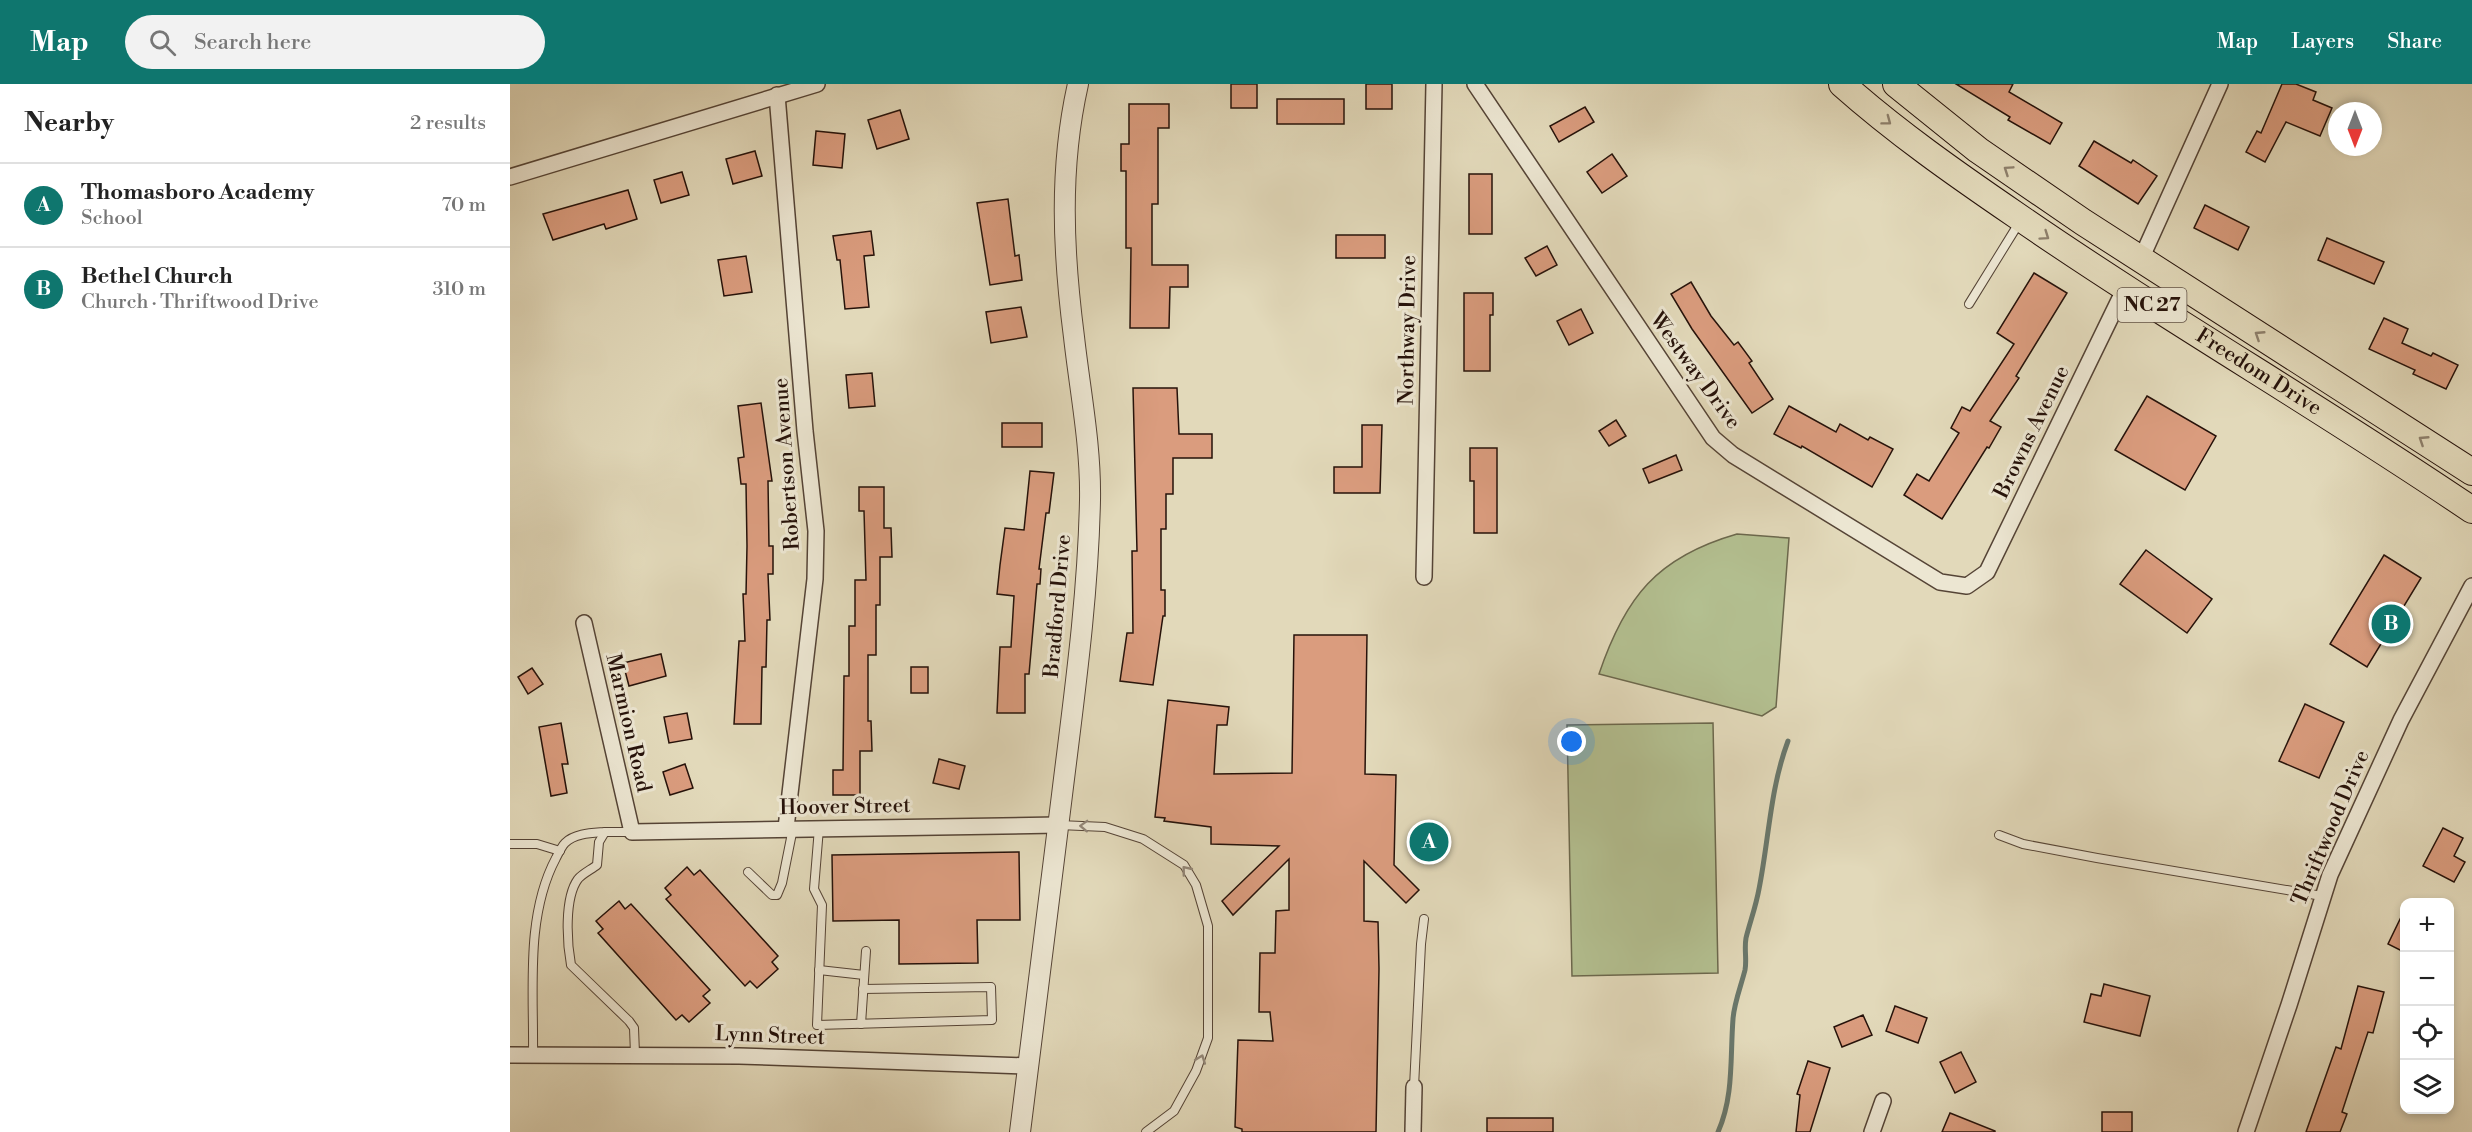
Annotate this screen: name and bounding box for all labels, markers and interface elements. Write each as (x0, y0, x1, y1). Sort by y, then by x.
search box (125, 15, 545, 69)
text: Map (30, 25, 89, 60)
icon: search (146, 26, 179, 59)
text: Search here (194, 29, 311, 56)
text: Map (2217, 29, 2258, 55)
text: Layers (2291, 29, 2354, 55)
text: Share (2387, 29, 2442, 55)
north arrow (2328, 102, 2382, 156)
text: Nearby (24, 107, 114, 139)
text: 2 results (410, 111, 486, 136)
one-way arrow (1881, 114, 1892, 125)
one-way arrow (2004, 166, 2015, 177)
text: Thomasboro Academy (81, 179, 314, 206)
text: A (36, 193, 51, 218)
text: 70 m (442, 193, 486, 218)
text: School (81, 206, 143, 231)
one-way arrow (2039, 229, 2050, 240)
street label: Northway Drive (1394, 255, 1422, 405)
text: Bethel Church (81, 263, 233, 290)
text: B (36, 277, 51, 302)
text: 310 m (433, 277, 486, 302)
road number: NC 27 (2118, 288, 2186, 322)
text: Church · Thriftwood Drive (81, 290, 319, 315)
street label: Westway Drive (1643, 307, 1746, 435)
street label: Freedom Drive (2191, 323, 2326, 421)
one-way arrow (2255, 330, 2265, 342)
street label: Browns Avenue (1988, 361, 2075, 504)
street label: Robertson Avenue (768, 377, 806, 551)
one-way arrow (2419, 436, 2429, 448)
street label: Bradford Drive (1039, 533, 1077, 680)
pin: B (2372, 602, 2410, 646)
street label: Marmion Road (599, 651, 657, 795)
your location (1557, 727, 1586, 756)
street label: Thriftwood Drive (2286, 746, 2376, 910)
street label: Hoover Street (779, 793, 911, 821)
one-way arrow (1079, 820, 1088, 832)
pin: A (1410, 820, 1448, 864)
one-way arrow (1182, 866, 1193, 877)
map controls (2400, 898, 2454, 1114)
button: + (2400, 898, 2454, 952)
button: − (2400, 952, 2454, 1006)
button: locate (2400, 1006, 2454, 1060)
street label: Lynn Street (715, 1021, 826, 1051)
one-way arrow (1193, 1054, 1206, 1065)
button: layers (2400, 1060, 2454, 1114)

